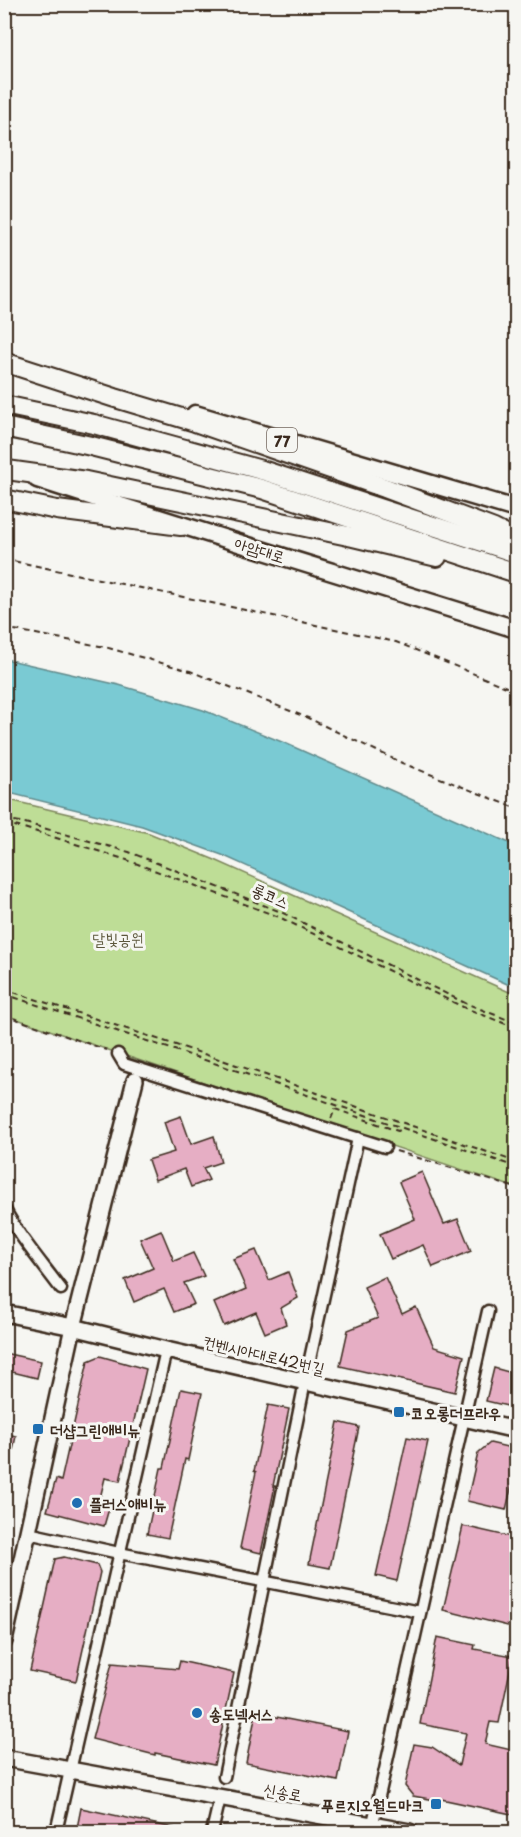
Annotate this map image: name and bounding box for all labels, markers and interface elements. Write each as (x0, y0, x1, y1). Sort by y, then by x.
road number: 77 (267, 428, 297, 452)
street label: 아암대로 (232, 530, 288, 568)
street label: 롱코스 (249, 876, 293, 914)
park label: 달빛공원 (92, 926, 144, 950)
street label: 컨벤시아대로42번길 (201, 1328, 327, 1380)
place label: 코오롱더프라우 (411, 1400, 501, 1424)
marker: 코오롱더프라우 (392, 1405, 406, 1419)
place label: 더샵그린애비뉴 (50, 1417, 140, 1441)
marker: 더샵그린애비뉴 (31, 1422, 45, 1436)
place label: 플러스애비뉴 (89, 1491, 166, 1515)
marker: 플러스애비뉴 (70, 1496, 84, 1510)
place label: 송도넥서스 (209, 1701, 273, 1725)
marker: 송도넥서스 (190, 1706, 204, 1720)
street label: 신송로 (262, 1776, 304, 1806)
place label: 푸르지오월드마크 (321, 1792, 424, 1816)
marker: 푸르지오월드마크 (429, 1797, 443, 1811)

